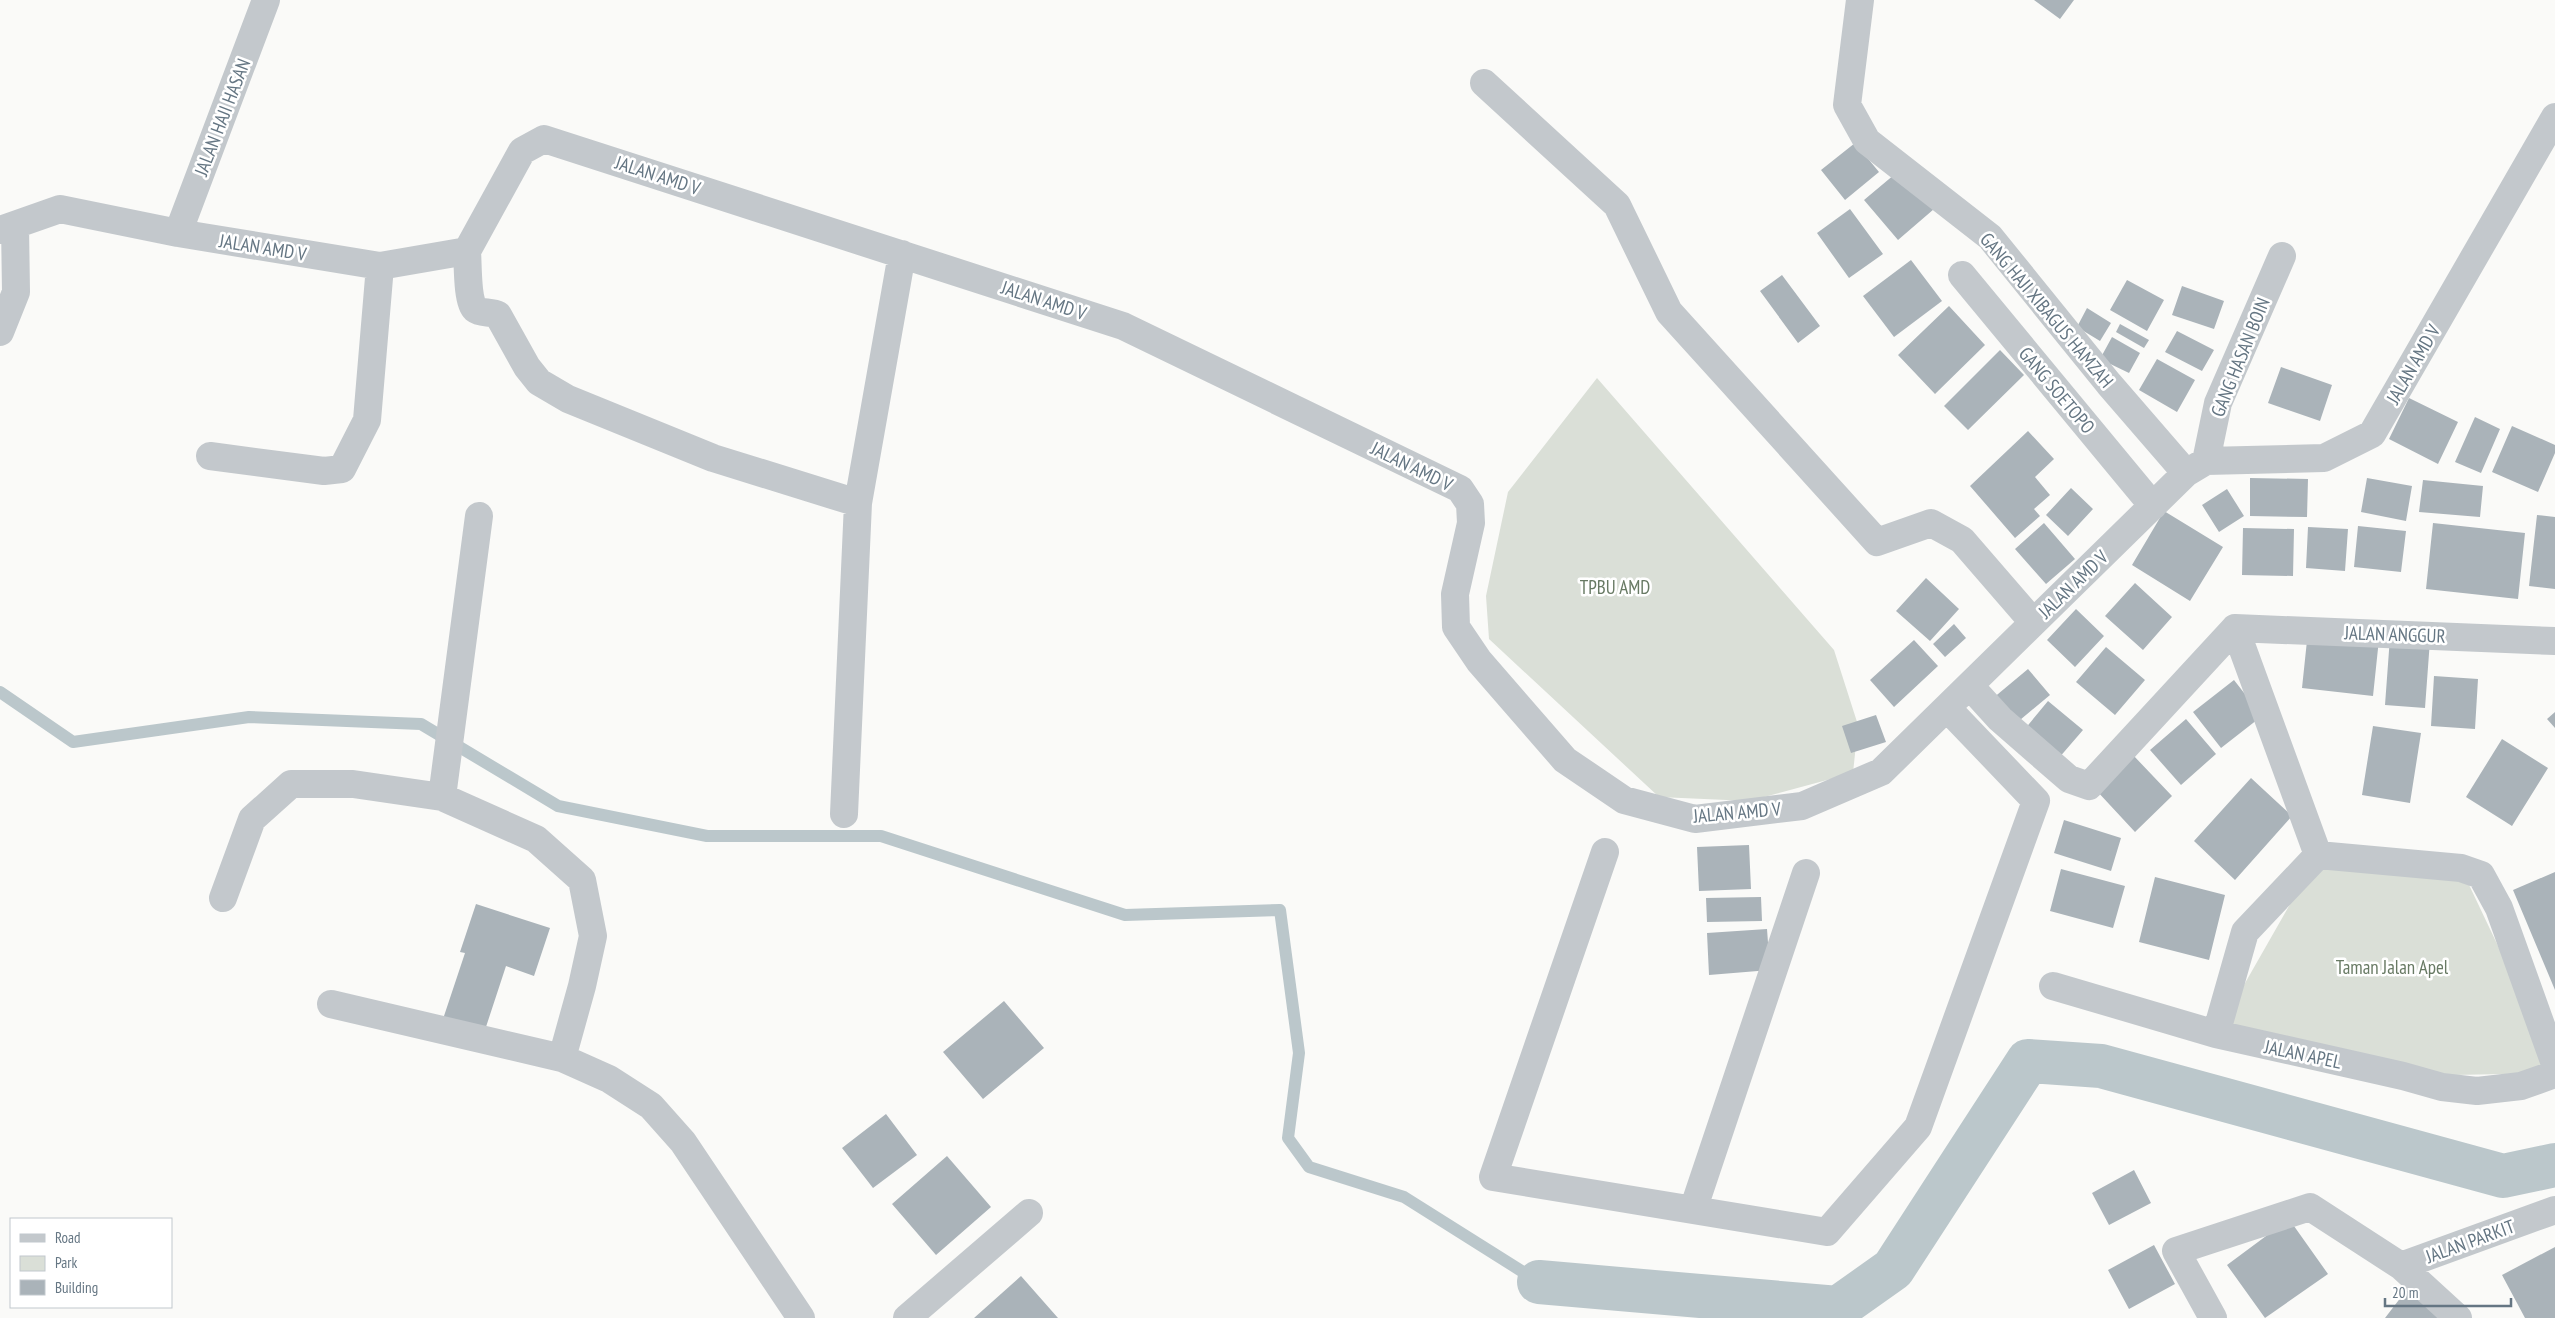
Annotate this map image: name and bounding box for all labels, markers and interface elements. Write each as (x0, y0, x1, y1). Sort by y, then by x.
street label: JALAN HAJI HASAN (188, 55, 255, 180)
street label: JALAN AMD V (612, 150, 704, 200)
street label: JALAN AMD V (217, 228, 308, 266)
street label: GANG HAJI XIBAGUS HAMZAH (1975, 228, 2119, 392)
street label: JALAN AMD V (998, 275, 1090, 325)
street label: GANG HASAN BOIN (2205, 294, 2275, 420)
street label: JALAN AMD V (2380, 320, 2445, 409)
street label: GANG SOETOPO (2014, 342, 2100, 438)
street label: JALAN AMD V (1366, 436, 1457, 496)
street label: JALAN AMD V (2032, 545, 2113, 624)
park label: TPBU AMD (1580, 575, 1650, 599)
street label: JALAN ANGGUR (2343, 620, 2446, 648)
street label: JALAN AMD V (1691, 796, 1782, 828)
park label: Taman Jalan Apel (2336, 955, 2449, 979)
street label: JALAN APEL (2261, 1034, 2344, 1074)
street label: JALAN PARKIT (2421, 1214, 2518, 1268)
legend (10, 1218, 172, 1308)
text: Road (55, 1228, 81, 1247)
text: Park (55, 1253, 77, 1272)
scale bar (2385, 1276, 2511, 1308)
text: Building (55, 1278, 98, 1297)
text: 20 m (2392, 1283, 2418, 1302)

